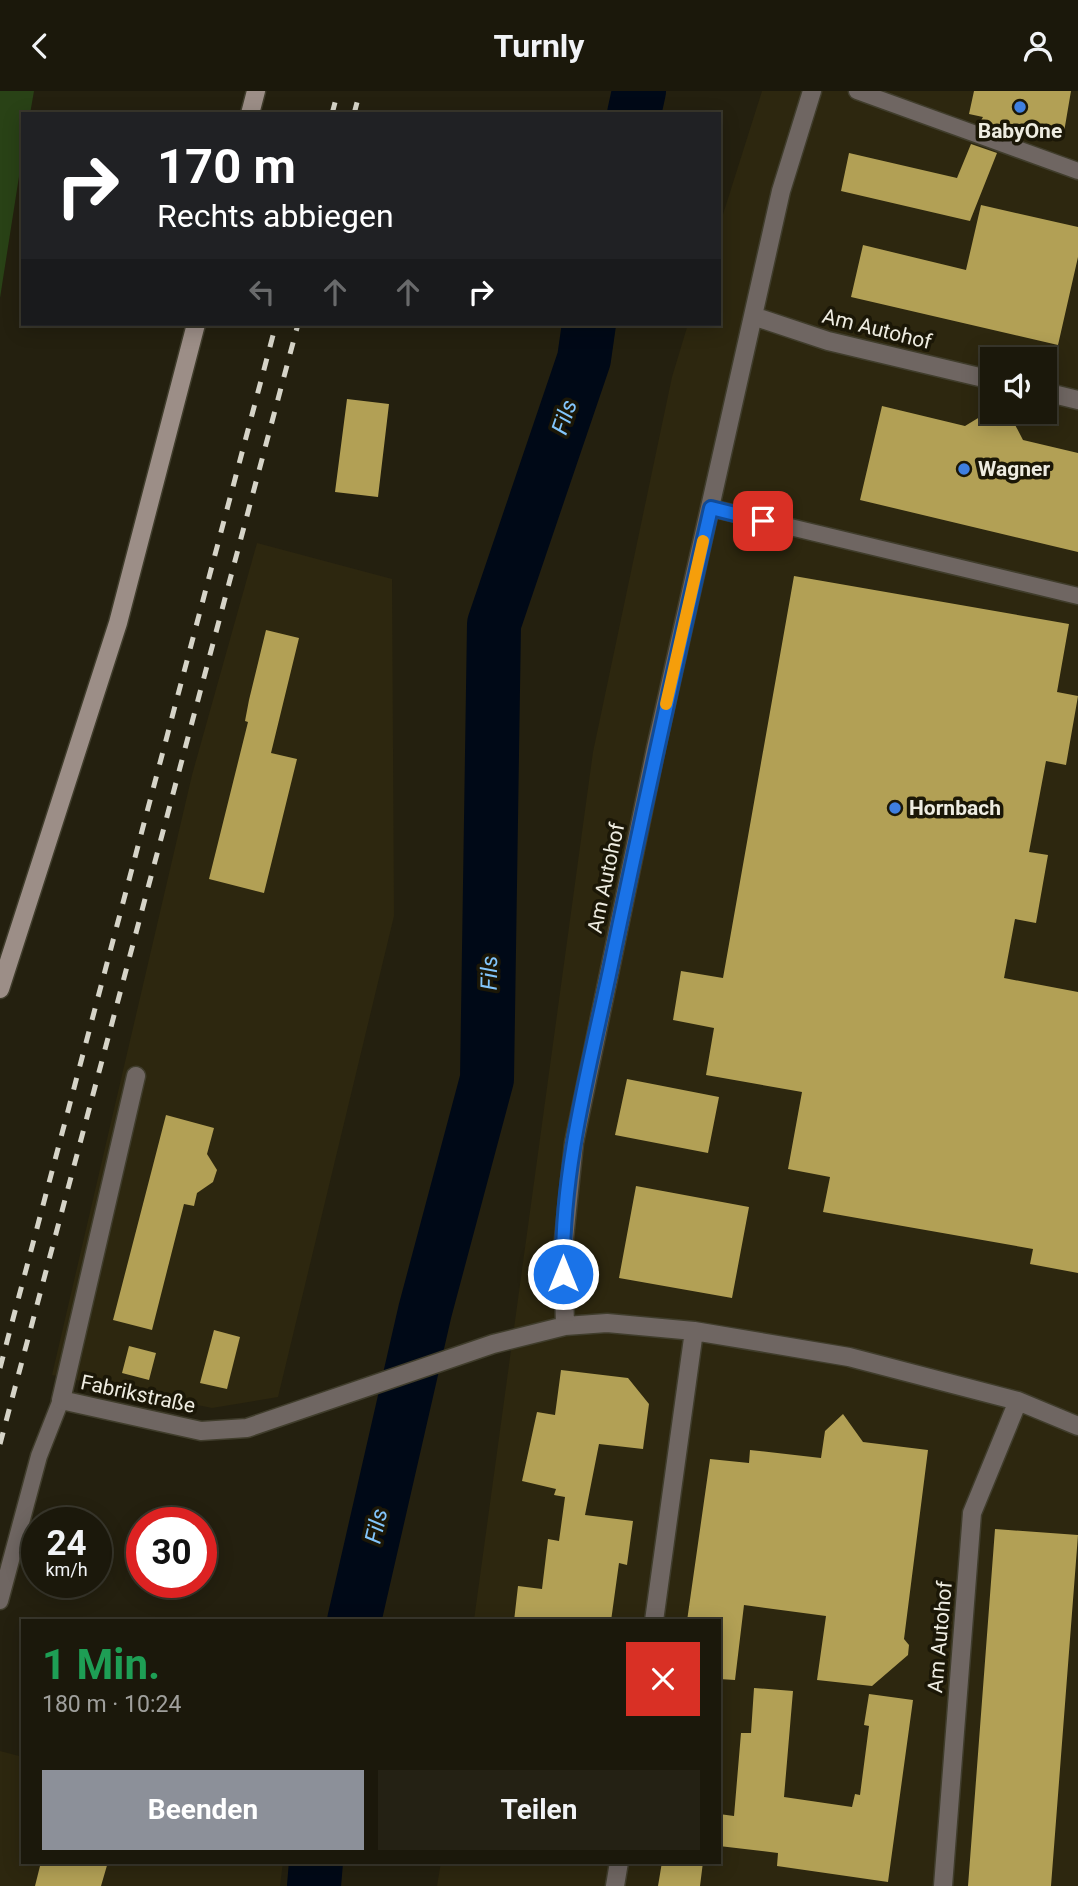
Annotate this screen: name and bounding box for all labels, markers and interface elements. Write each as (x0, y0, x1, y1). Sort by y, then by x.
icon: back (21, 27, 59, 65)
text: Turnly (494, 27, 584, 65)
icon: person (1019, 27, 1057, 65)
marker: BabyOne (1012, 99, 1028, 115)
place label: BabyOne (978, 119, 1062, 143)
text: 170 m (157, 138, 296, 195)
icon: right (42, 140, 133, 231)
text: Rechts abbiegen (157, 197, 394, 235)
icon: left (243, 273, 281, 311)
icon: ahead (316, 273, 354, 311)
icon: ahead (389, 273, 427, 311)
icon: right (462, 273, 500, 311)
street label: Am Autohof (820, 304, 935, 354)
map controls (980, 347, 1057, 424)
button: sound (980, 347, 1057, 424)
water label: Fils (546, 396, 583, 438)
place label: Wagner (978, 457, 1050, 481)
marker: Wagner (956, 461, 972, 477)
pin (733, 491, 793, 551)
icon: arrive (744, 502, 782, 540)
place label: Hornbach (909, 796, 1001, 820)
marker: Hornbach (887, 800, 903, 816)
street label: Am Autohof (583, 820, 630, 935)
water label: Fils (476, 955, 503, 991)
position arrow (526, 1237, 600, 1311)
street label: Fabrikstraße (78, 1370, 198, 1418)
water label: Fils (359, 1506, 394, 1546)
speed limit sign: 30 (126, 1507, 217, 1598)
text: 24 (46, 1523, 87, 1564)
text: km/h (45, 1559, 88, 1580)
street label: Am Autohof (923, 1579, 957, 1694)
text: 1 Min. (42, 1640, 160, 1689)
button: close (626, 1642, 700, 1716)
text: 180 m · 10:24 (42, 1691, 181, 1718)
button: Beenden (42, 1770, 364, 1850)
button: Teilen (378, 1770, 700, 1850)

